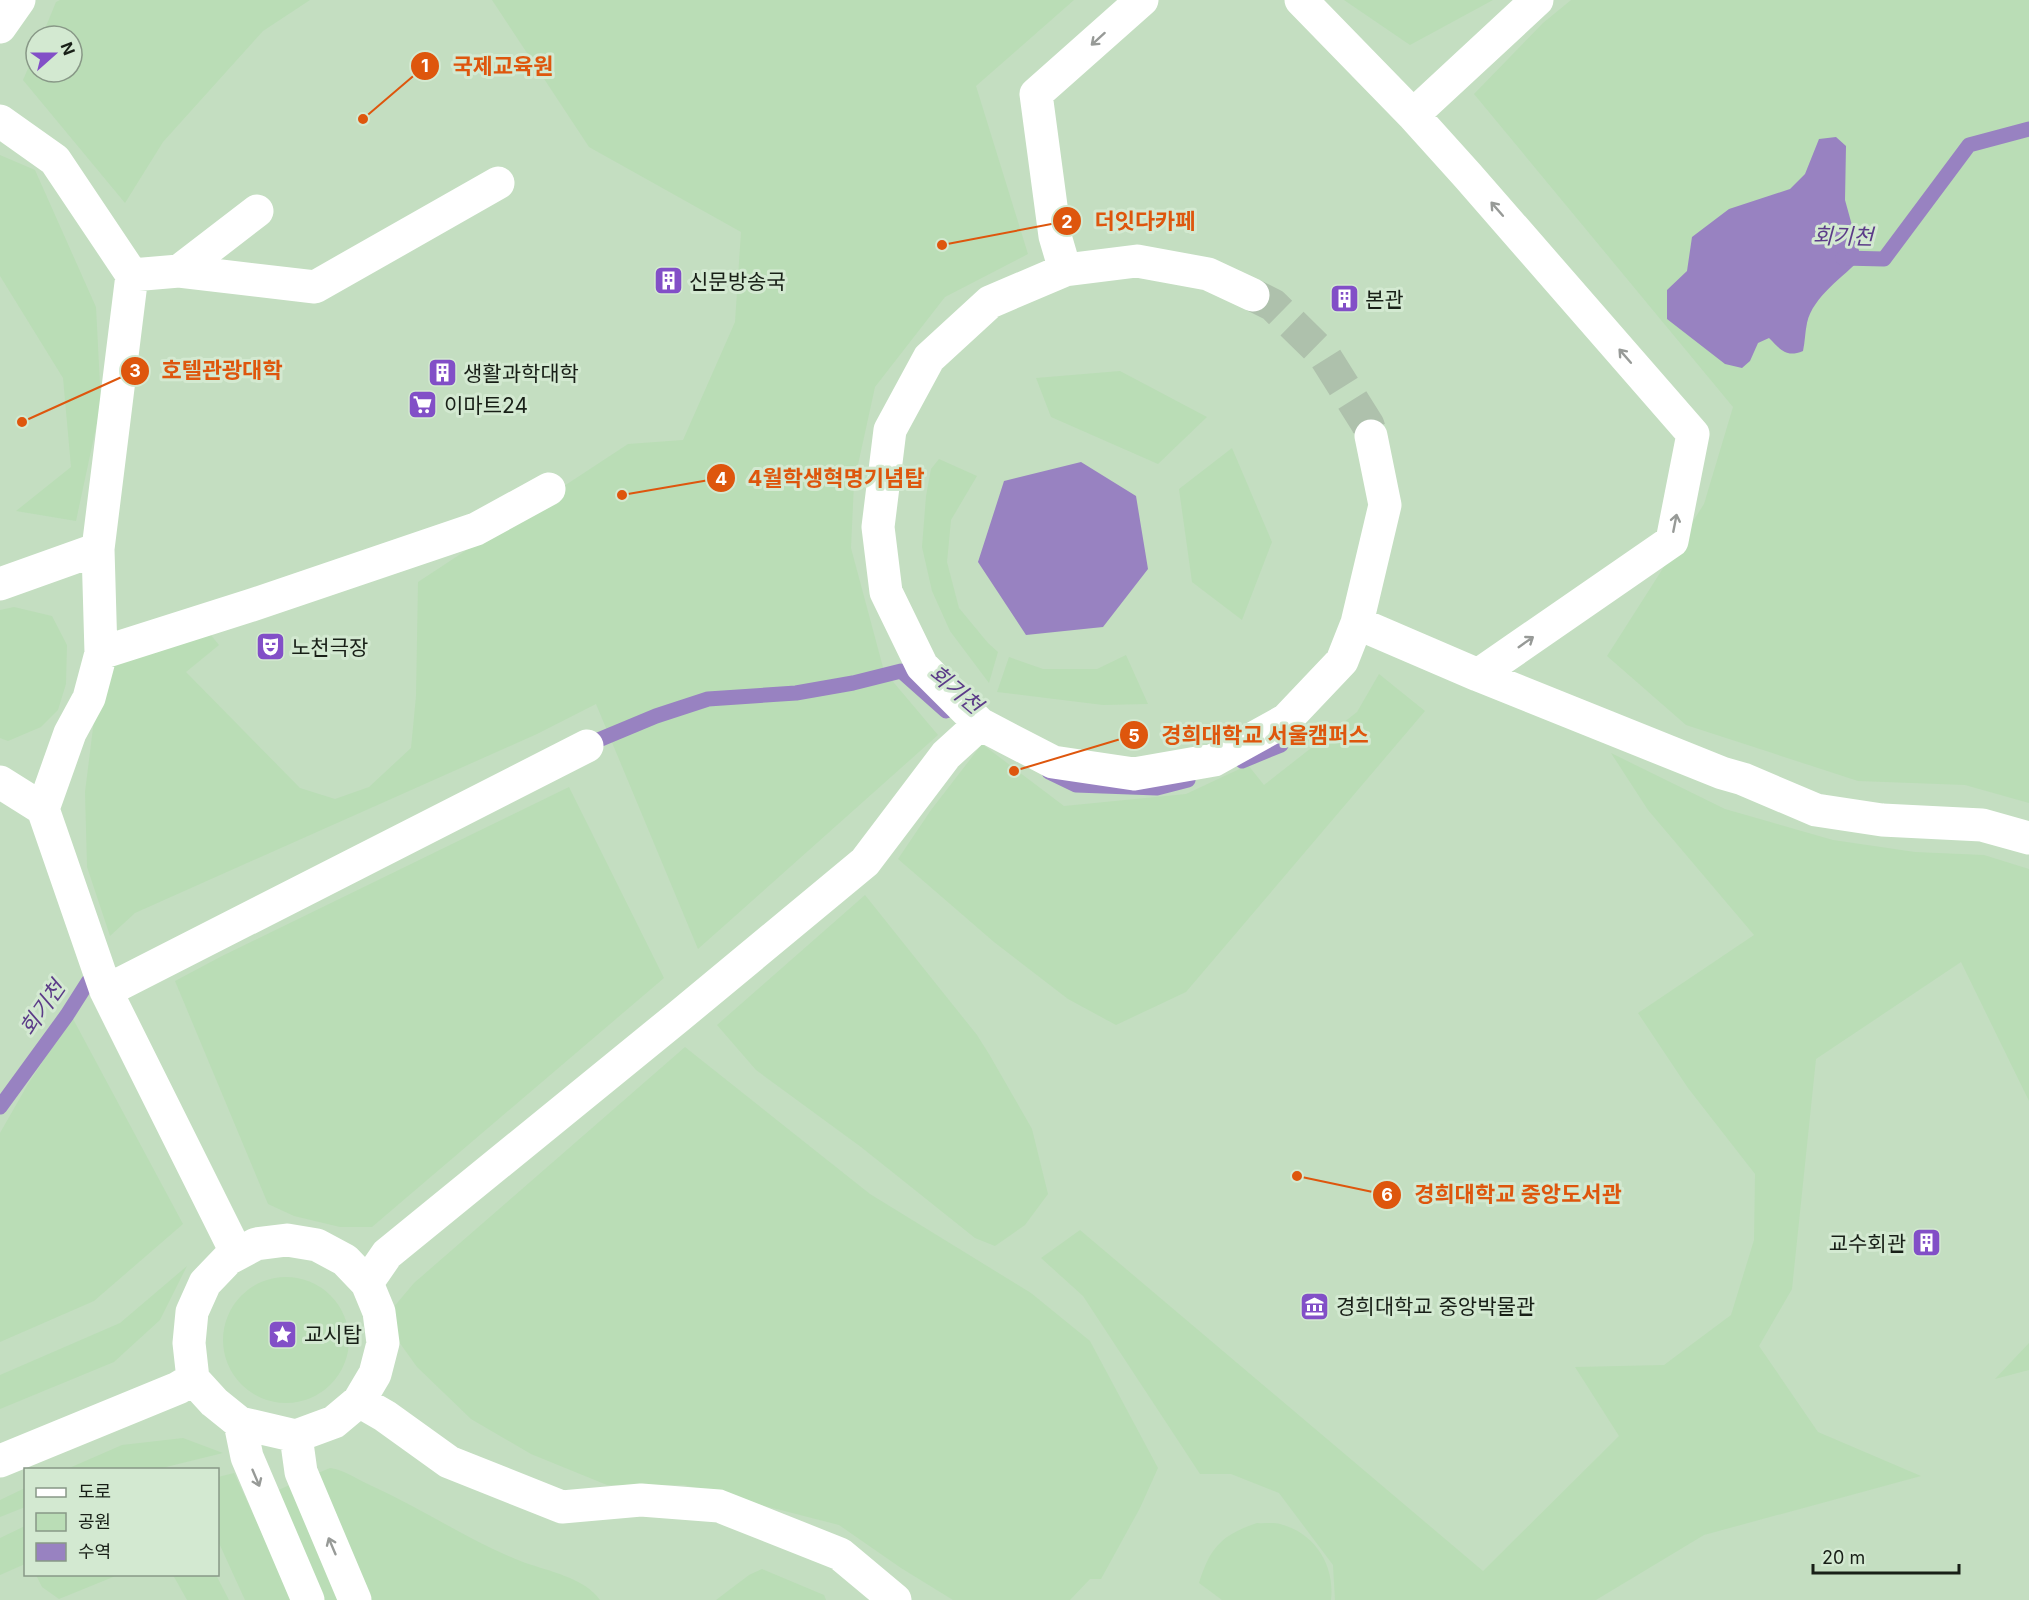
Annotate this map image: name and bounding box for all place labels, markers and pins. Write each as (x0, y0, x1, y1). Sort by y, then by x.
callout: 국제교육원 (410, 46, 566, 86)
callout: 더잇다카페 (1052, 201, 1207, 241)
building icon: 신문방송국 (652, 265, 684, 297)
place label: 신문방송국 (689, 269, 786, 294)
building icon: 본관 (1328, 283, 1360, 315)
place label: 본관 (1365, 287, 1404, 312)
callout: 호텔관광대학 (120, 351, 295, 391)
building icon: 생활과학대학 (426, 357, 458, 389)
place label: 생활과학대학 (463, 361, 579, 386)
supermarket icon: 이마트24 (407, 389, 439, 421)
place label: 이마트24 (444, 393, 528, 418)
callout: 4월학생혁명기념탑 (706, 458, 937, 498)
theatre icon: 노천극장 (254, 631, 286, 663)
place label: 노천극장 (291, 635, 368, 660)
callout: 경희대학교 서울캠퍼스 (1119, 715, 1381, 755)
callout: 경희대학교 중앙도서관 (1372, 1175, 1634, 1215)
building icon: 교수회관 (1911, 1227, 1943, 1259)
place label: 교수회관 (1829, 1231, 1906, 1256)
museum icon: 경희대학교 중앙박물관 (1299, 1290, 1331, 1322)
place label: 경희대학교 중앙박물관 (1336, 1294, 1535, 1319)
place icon: 교시탑 (267, 1318, 299, 1350)
place label: 교시탑 (304, 1322, 362, 1347)

